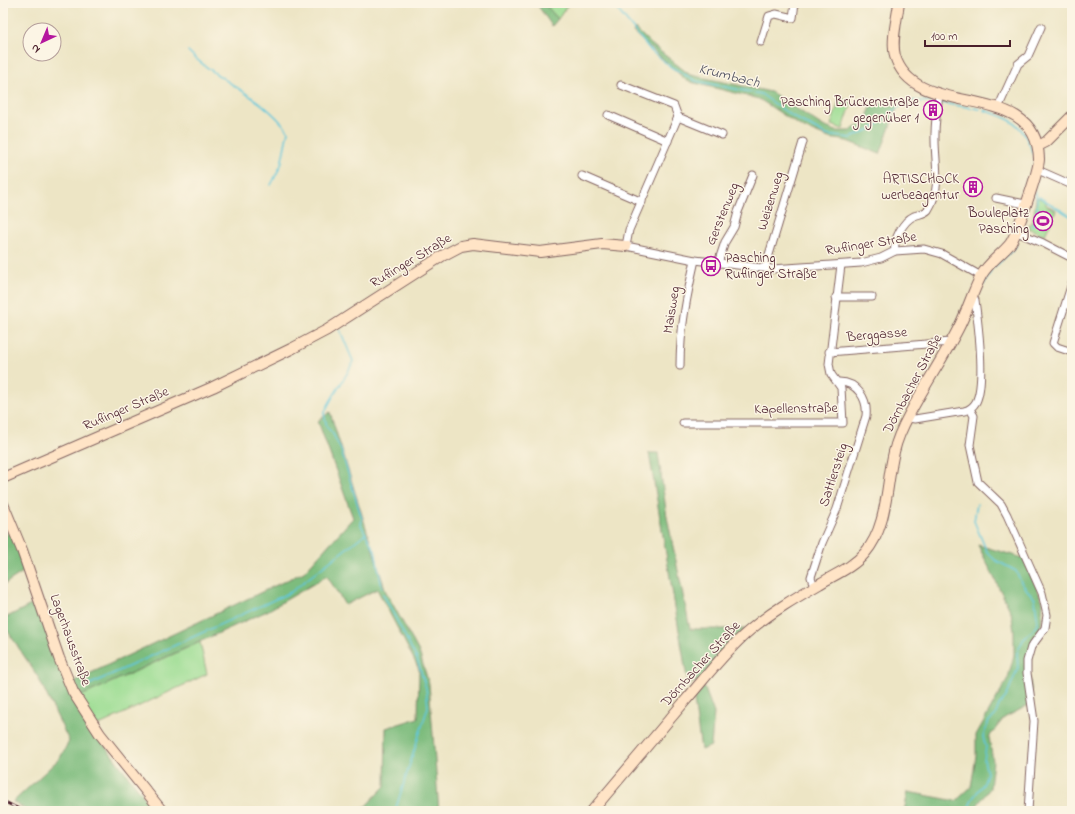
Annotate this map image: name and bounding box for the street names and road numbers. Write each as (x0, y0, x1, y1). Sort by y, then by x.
street label: Weizenweg (752, 169, 791, 233)
street label: Gerstenweg (701, 179, 746, 249)
street label: Ruflinger Straße (824, 226, 919, 263)
street label: Ruflinger Straße (366, 228, 457, 294)
street label: Maisweg (658, 285, 687, 335)
street label: Berggasse (845, 322, 909, 349)
street label: Dörnbacher Straße (877, 330, 948, 438)
street label: Ruflinger Straße (80, 381, 173, 438)
street label: Kapellenstraße (754, 398, 839, 420)
street label: Sattlersteig (814, 440, 855, 510)
street label: Lagerhausstraße (43, 591, 97, 690)
street label: Dörnbacher Straße (656, 616, 746, 713)

